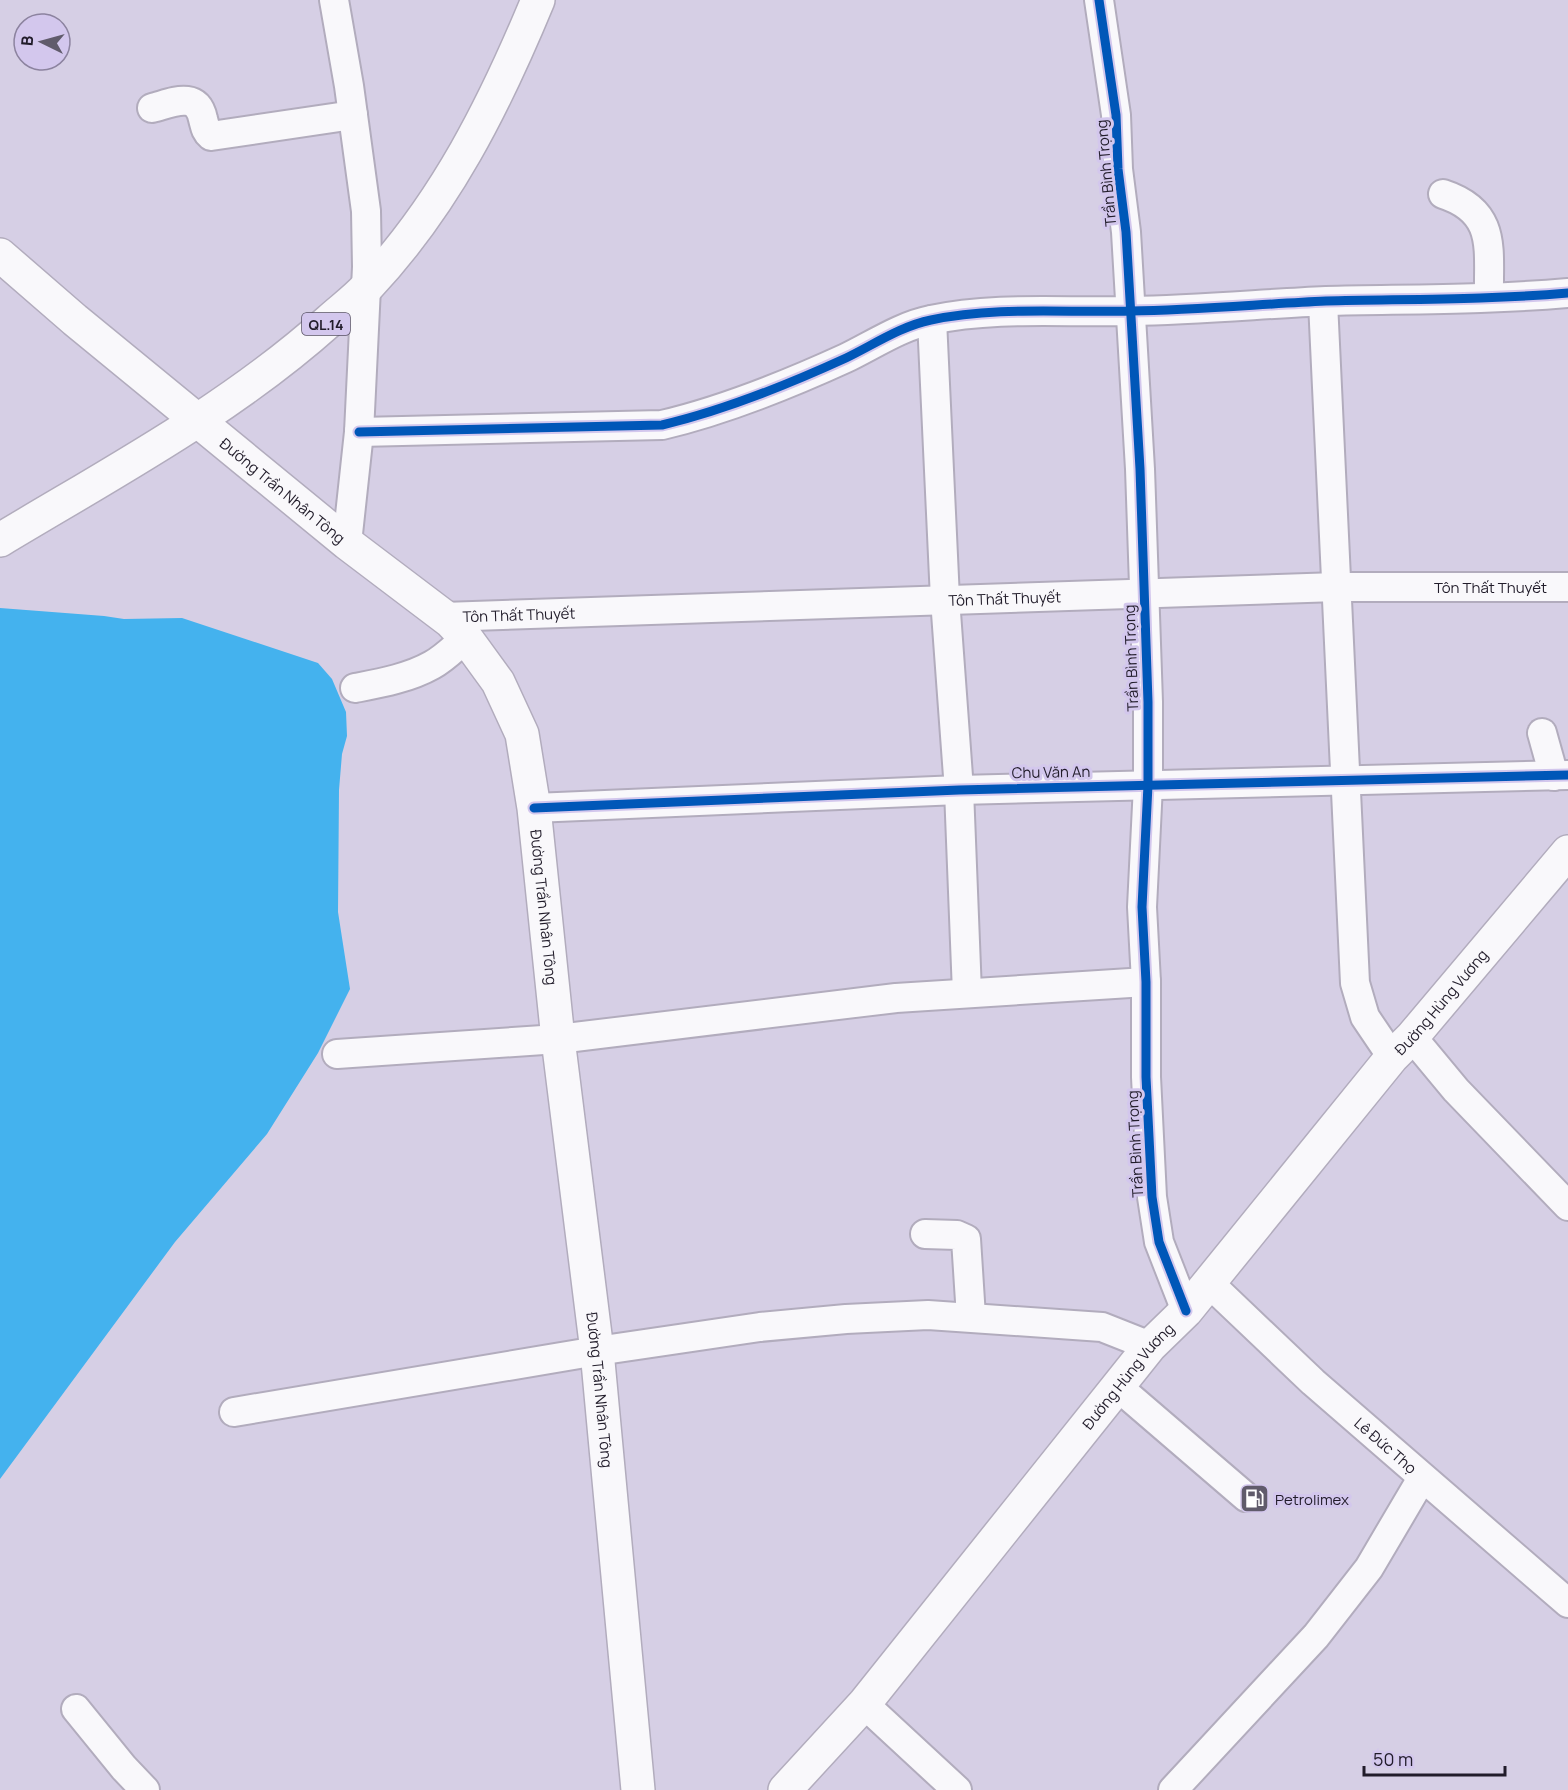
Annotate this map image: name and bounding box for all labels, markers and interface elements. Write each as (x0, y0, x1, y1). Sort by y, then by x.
north arrow (12, 12, 72, 72)
text: B (16, 35, 38, 47)
street label: Trần Bình Trọng (1091, 119, 1121, 227)
road number: QL.14 (302, 313, 350, 335)
street label: Đường Trần Nhân Tông (216, 433, 350, 548)
street label: Tôn Thất Thuyết (1434, 577, 1547, 598)
street label: Tôn Thất Thuyết (948, 586, 1062, 611)
street label: Tôn Thất Thuyết (462, 602, 576, 627)
street label: Trần Bình Trọng (1119, 604, 1143, 712)
street label: Chu Văn An (1012, 761, 1091, 783)
street label: Đường Trần Nhân Tông (526, 828, 563, 986)
street label: Đường Hùng Vương (1390, 945, 1492, 1059)
street label: Trần Bình Trọng (1122, 1090, 1148, 1198)
street label: Đường Trần Nhân Tông (582, 1311, 618, 1469)
street label: Đường Hùng Vương (1077, 1318, 1179, 1433)
street label: Lê Đức Thọ (1350, 1412, 1422, 1478)
fuel station icon: Petrolimex (1238, 1483, 1270, 1515)
place label: Petrolimex (1275, 1489, 1349, 1510)
scale bar (1364, 1739, 1505, 1777)
text: 50 m (1373, 1747, 1413, 1771)

